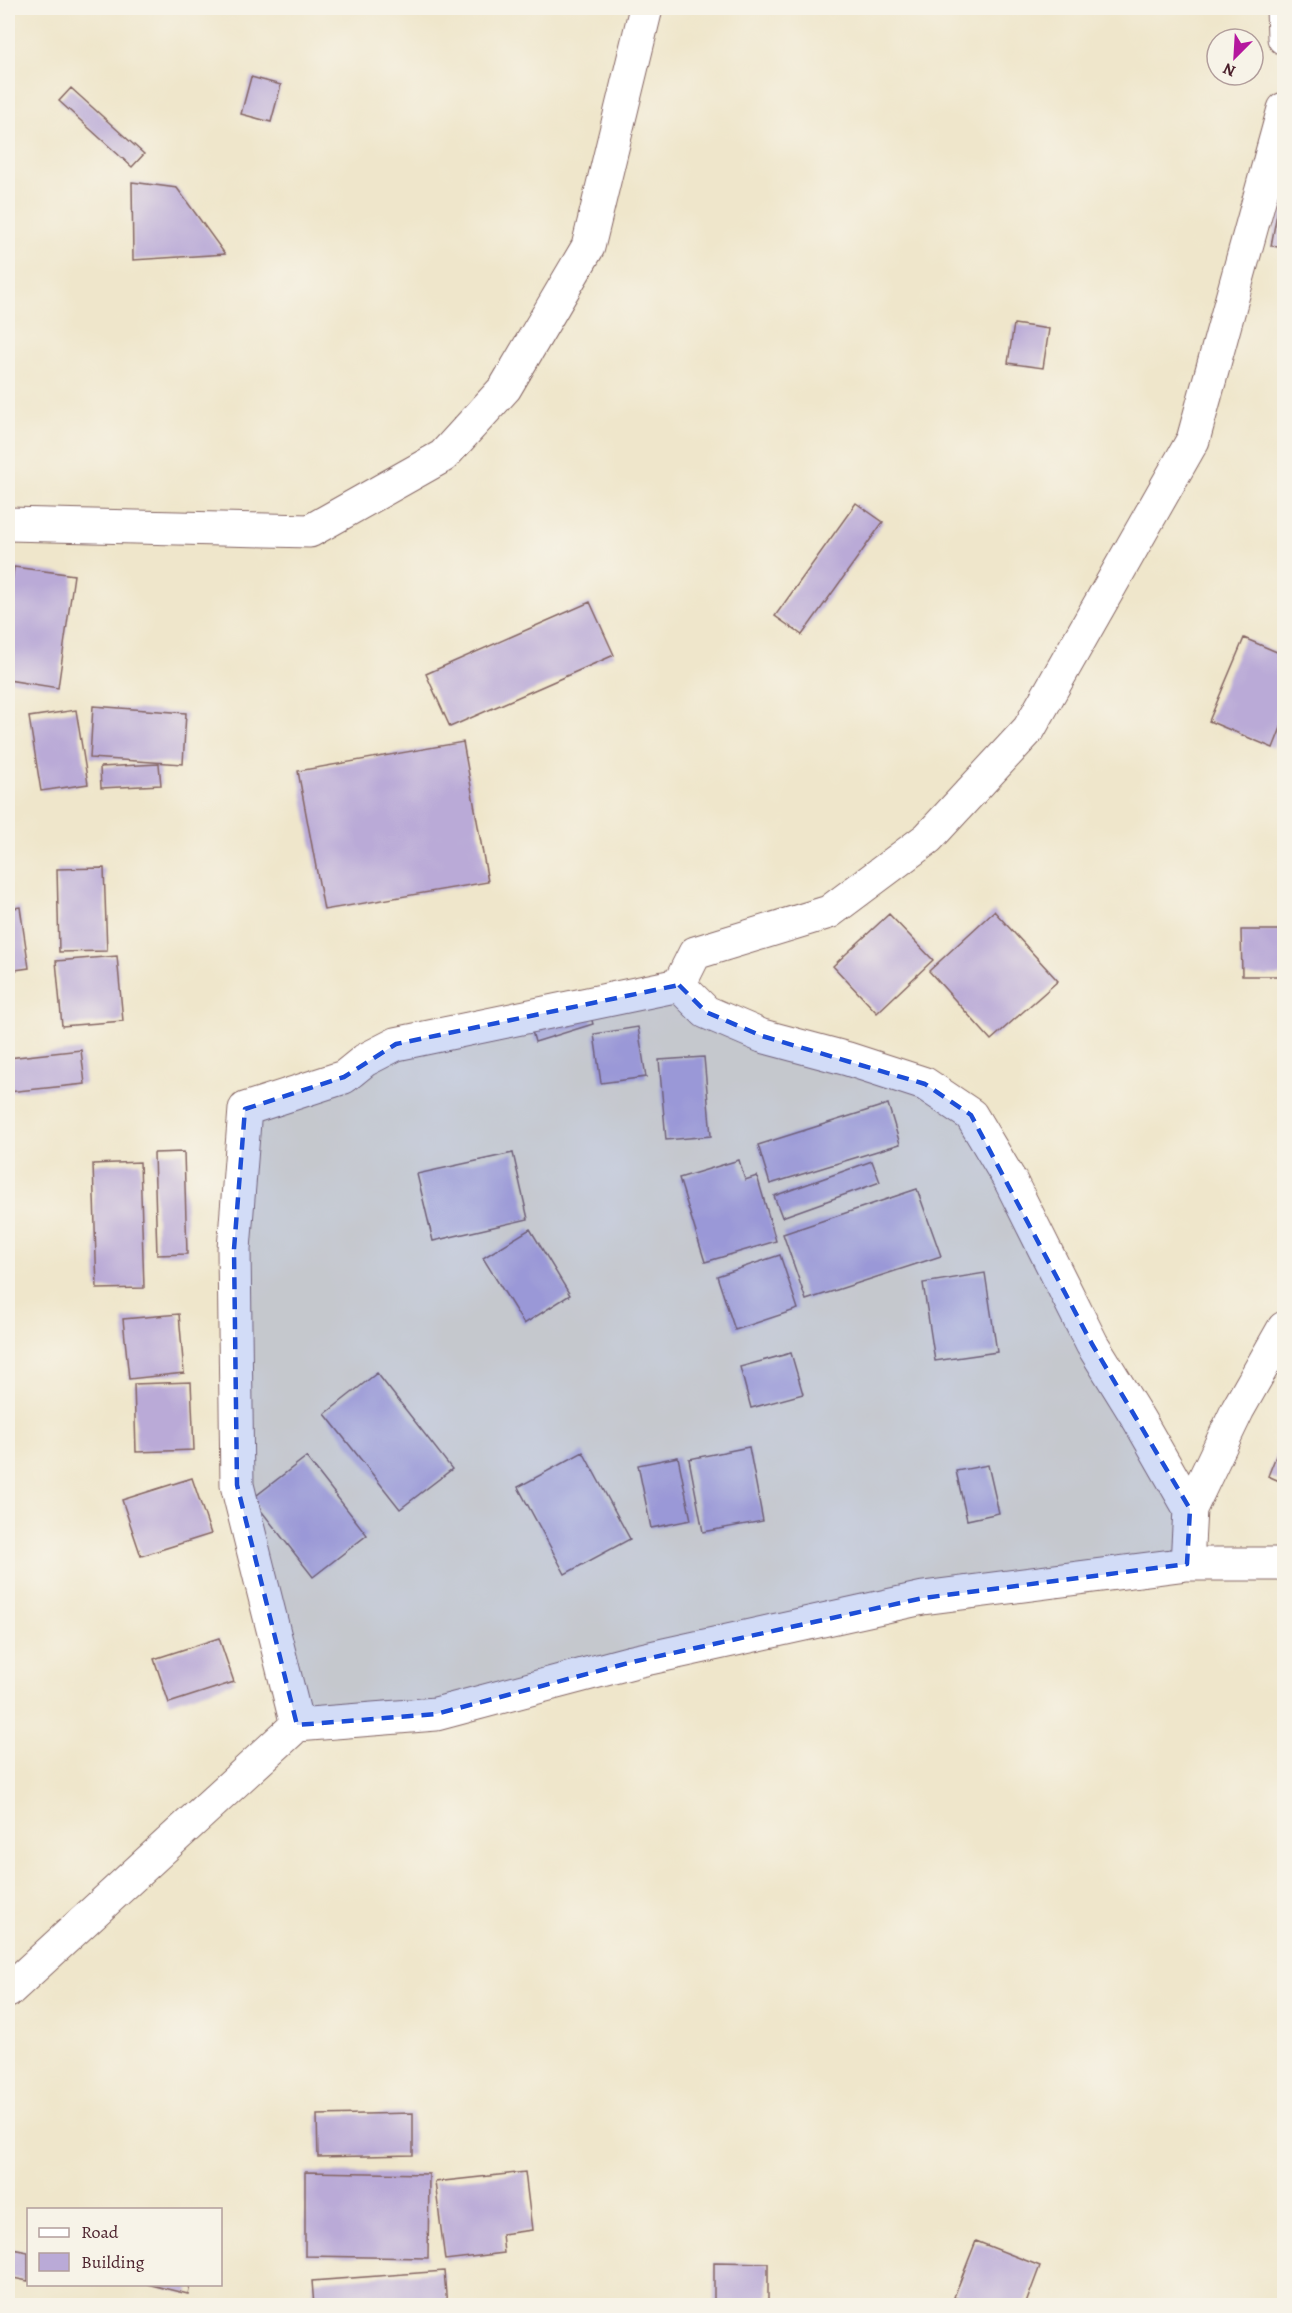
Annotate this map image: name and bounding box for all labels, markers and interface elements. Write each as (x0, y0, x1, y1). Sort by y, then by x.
north arrow (1205, 27, 1265, 87)
text: N (1219, 57, 1239, 82)
legend (27, 2208, 222, 2286)
text: Road (81, 2220, 119, 2244)
text: Building (81, 2250, 145, 2274)

